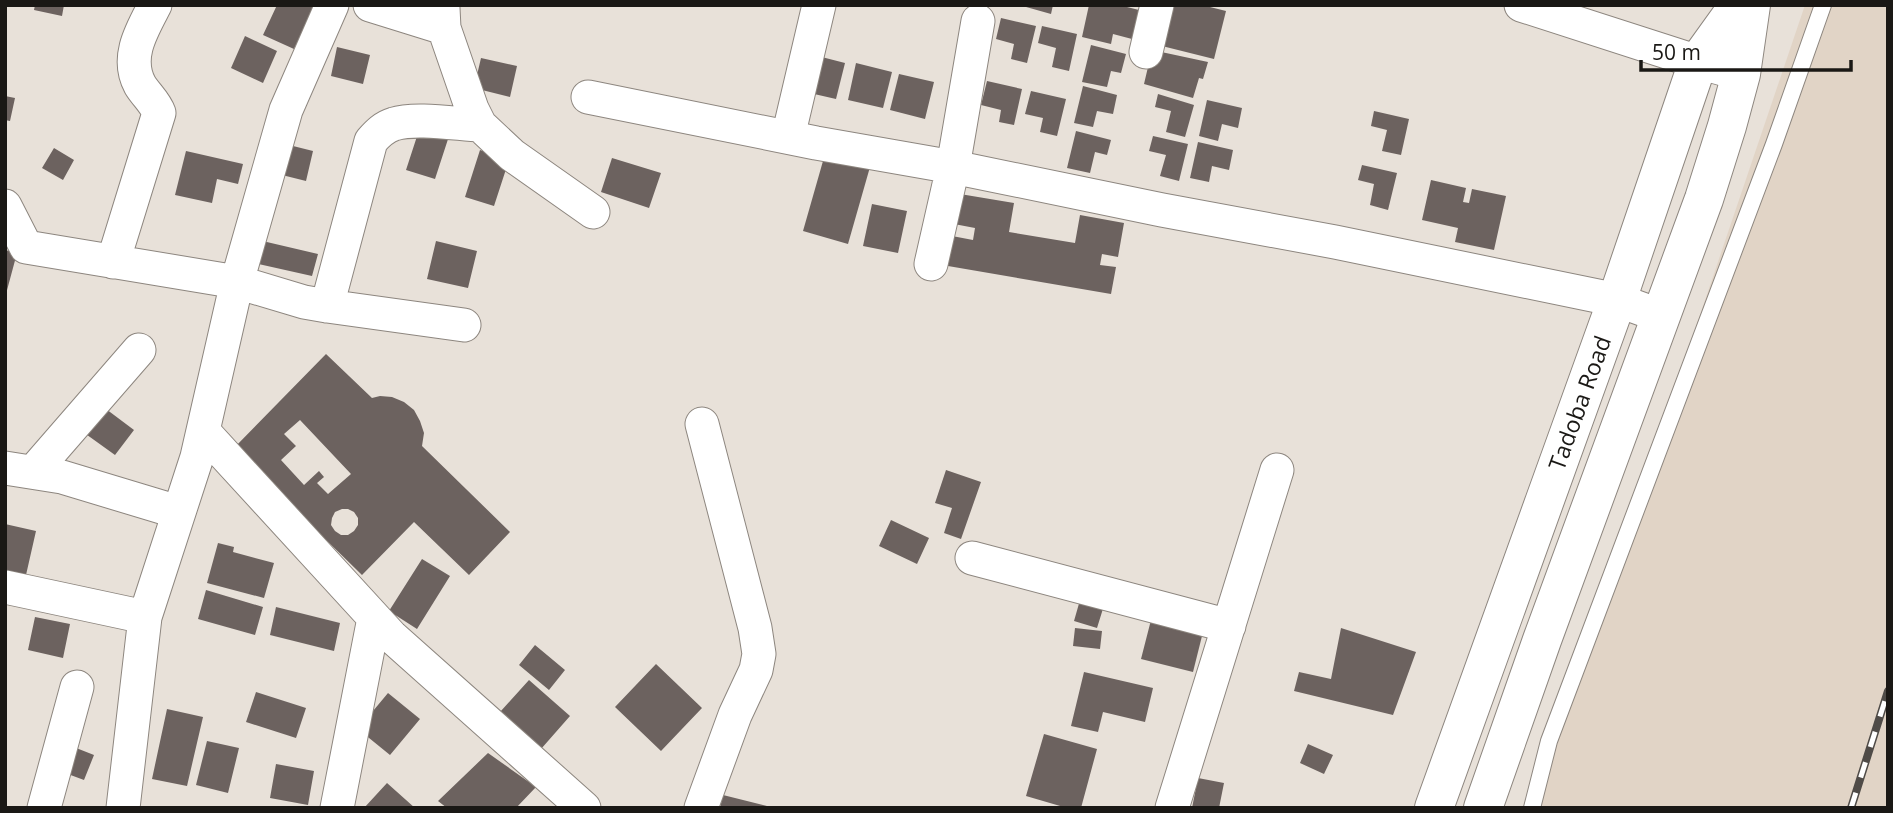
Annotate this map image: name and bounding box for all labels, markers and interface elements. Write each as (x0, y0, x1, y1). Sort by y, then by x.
scale bar (1641, 28, 1851, 72)
text: 50 m (1652, 38, 1701, 66)
street label: Tadoba Road (1540, 331, 1618, 474)

